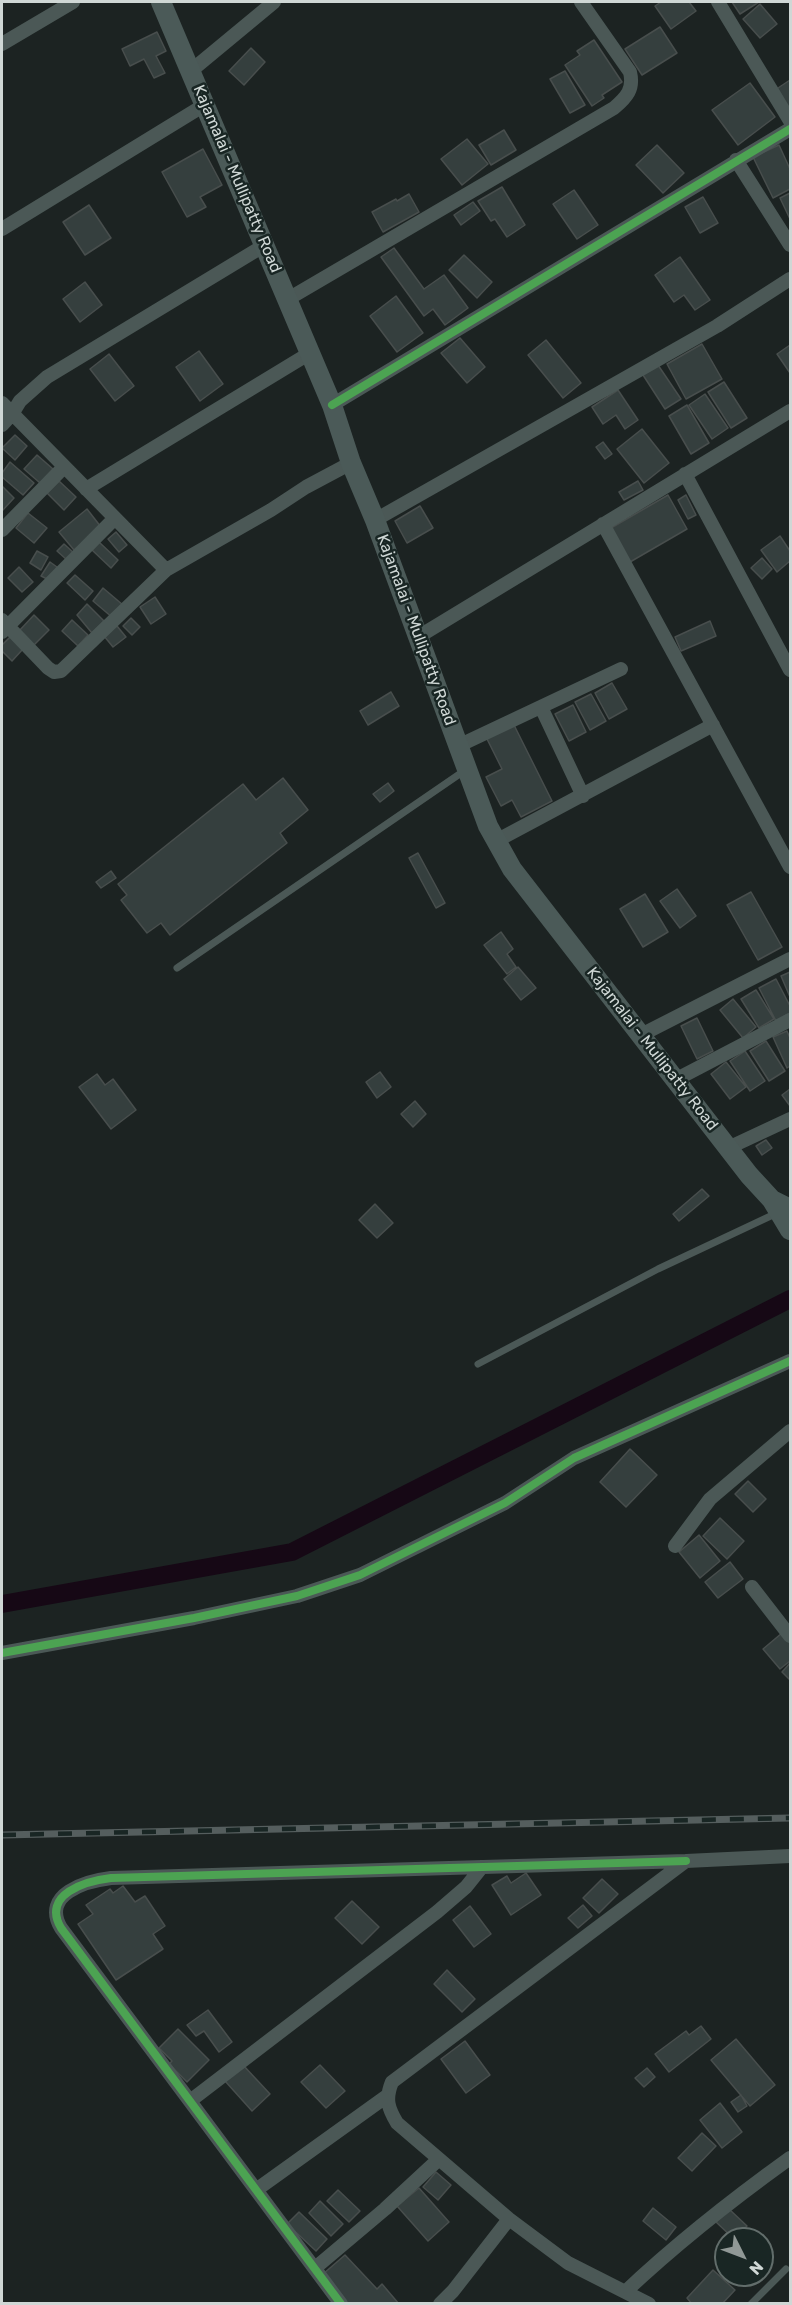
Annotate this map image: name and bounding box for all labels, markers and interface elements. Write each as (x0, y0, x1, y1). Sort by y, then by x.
street label: Kajamalai - Mullipatty Road (189, 82, 285, 276)
street label: Kajamalai - Mullipatty Road (372, 532, 460, 728)
street label: Kajamalai - Mullipatty Road (582, 963, 722, 1135)
north arrow (714, 2227, 774, 2287)
text: N (745, 2257, 767, 2279)

